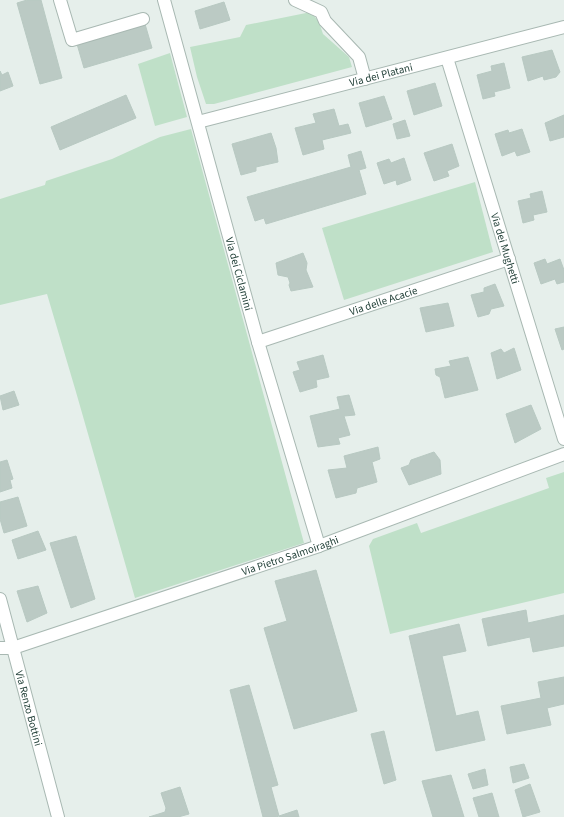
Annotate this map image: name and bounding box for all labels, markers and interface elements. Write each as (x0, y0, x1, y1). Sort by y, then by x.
street label: Via dei Platani (348, 59, 414, 90)
street label: Via dei Mughetti (487, 211, 523, 286)
street label: Via dei Ciclamini (222, 235, 257, 312)
street label: Via delle Acacie (347, 282, 420, 319)
street label: Via Pietro Salmoiraghi (240, 532, 341, 579)
street label: Via Renzo Bottini (12, 669, 46, 748)

